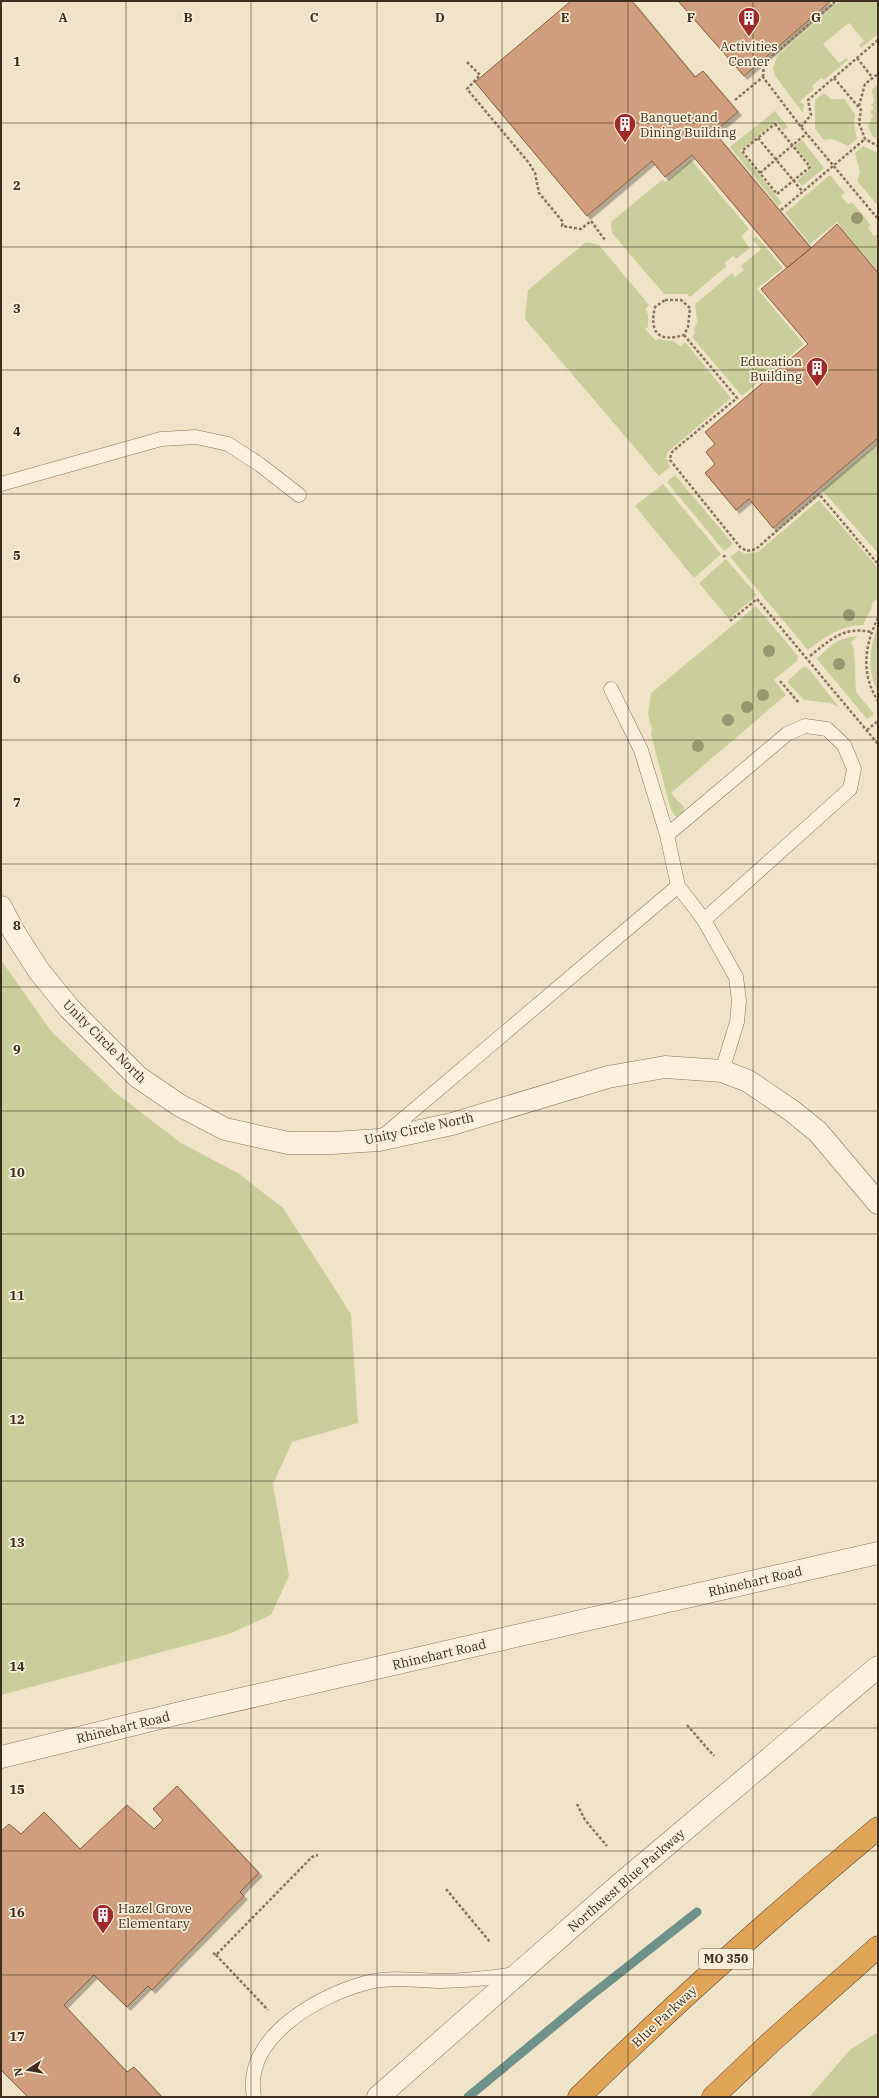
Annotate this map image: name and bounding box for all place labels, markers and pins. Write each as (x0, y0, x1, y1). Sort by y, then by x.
building icon: Activities Center (736, 5, 762, 38)
place label: Activities Center (720, 38, 778, 70)
place label: Banquet and Dining Building (640, 109, 736, 141)
building icon: Banquet and Dining Building (612, 111, 638, 144)
place label: Education Building (740, 353, 802, 385)
building icon: Education Building (804, 355, 830, 388)
place label: Hazel Grove Elementary (118, 1900, 192, 1932)
building icon: Hazel Grove Elementary (90, 1902, 116, 1935)

